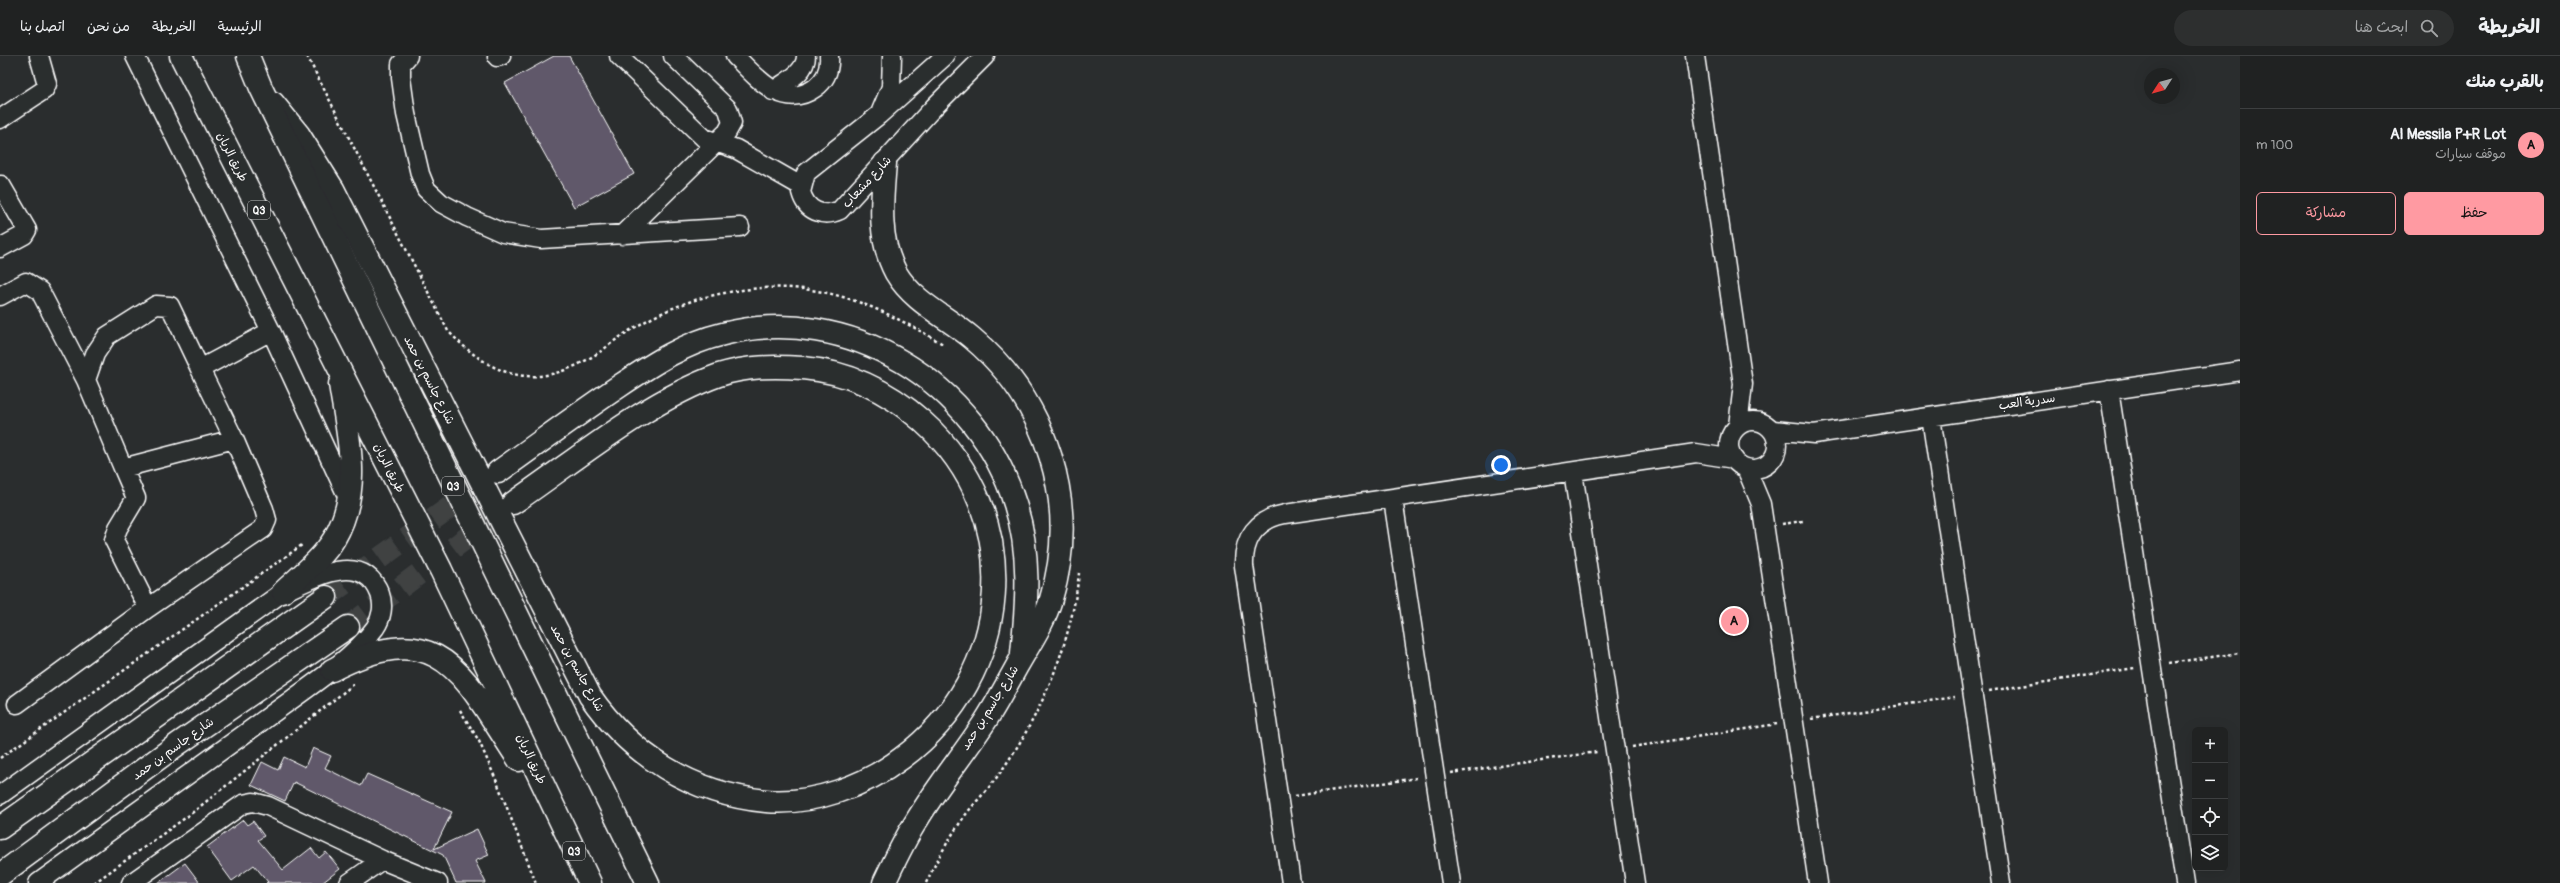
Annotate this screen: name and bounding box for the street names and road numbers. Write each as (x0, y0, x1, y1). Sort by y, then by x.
street label: طريق الريان (213, 130, 251, 184)
street label: شارع مشعاب (839, 153, 896, 212)
road number: Q3 (248, 201, 270, 219)
street label: شارع جاسم بن حمد (399, 333, 458, 427)
street label: سدرية العب (1998, 391, 2056, 413)
street label: طريق الريان (370, 441, 408, 495)
road number: Q3 (442, 477, 464, 495)
street label: شارع جاسم بن حمد (546, 622, 607, 715)
street label: شارع جاسم بن حمد (958, 663, 1023, 754)
street label: شارع جاسم بن حمد (129, 714, 217, 785)
street label: طريق الريان (513, 731, 549, 787)
road number: Q3 (563, 842, 585, 860)

